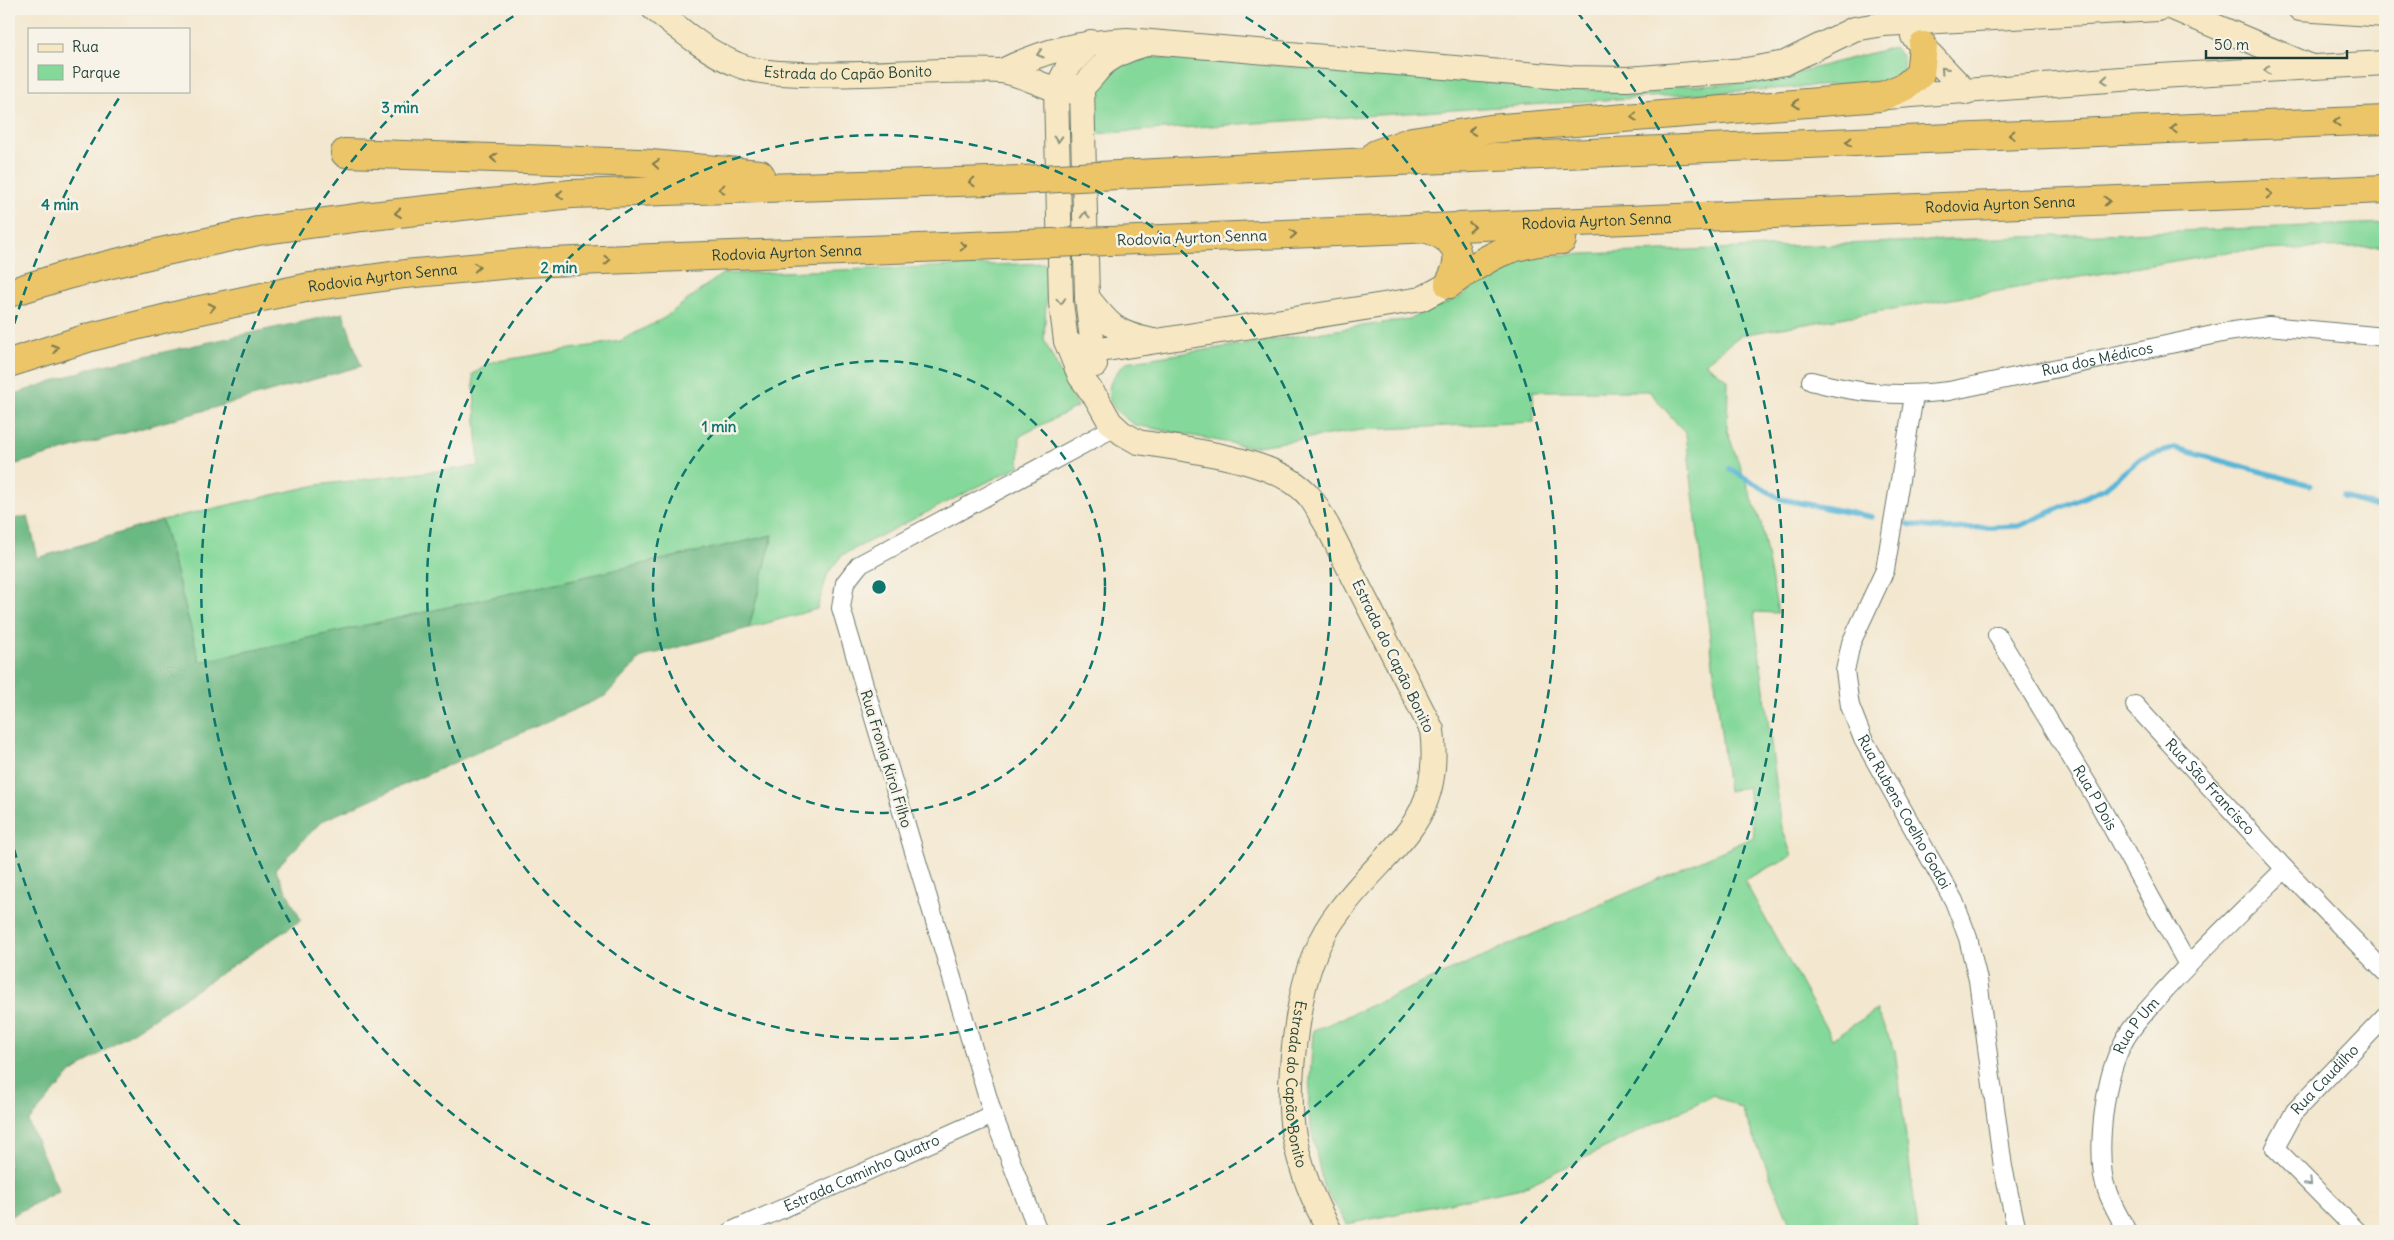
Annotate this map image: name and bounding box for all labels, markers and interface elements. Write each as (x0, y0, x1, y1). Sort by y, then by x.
legend (28, 28, 190, 92)
scale bar (2206, 28, 2348, 60)
text: 50 m (2214, 35, 2249, 54)
text: Rua (72, 37, 99, 56)
one-way arrow (1037, 48, 1045, 58)
street label: Estrada do Capão Bonito (763, 61, 932, 84)
text: Parque (72, 63, 120, 82)
one-way arrow (2262, 64, 2270, 75)
one-way arrow (1941, 66, 1950, 75)
one-way arrow (2100, 75, 2108, 86)
text: 3 min (381, 98, 419, 117)
one-way arrow (1792, 98, 1800, 109)
one-way arrow (1630, 111, 1638, 122)
one-way arrow (2332, 116, 2340, 127)
one-way arrow (2170, 123, 2178, 134)
one-way arrow (1468, 125, 1476, 136)
one-way arrow (2008, 130, 2016, 141)
one-way arrow (1053, 136, 1063, 143)
one-way arrow (1845, 137, 1853, 148)
one-way arrow (489, 152, 497, 163)
one-way arrow (652, 159, 660, 170)
one-way arrow (968, 177, 976, 187)
one-way arrow (718, 184, 726, 195)
one-way arrow (556, 189, 564, 200)
one-way arrow (2266, 189, 2274, 200)
street label: Rodovia Ayrton Senna (1925, 192, 2076, 217)
text: 4 min (41, 195, 79, 214)
one-way arrow (2103, 196, 2111, 207)
one-way arrow (394, 207, 402, 218)
street label: Rodovia Ayrton Senna (1521, 208, 1673, 233)
one-way arrow (1080, 211, 1090, 218)
one-way arrow (1469, 222, 1477, 232)
street label: Rodovia Ayrton Senna (1117, 225, 1268, 250)
one-way arrow (1289, 228, 1297, 239)
street label: Rodovia Ayrton Senna (711, 240, 863, 265)
one-way arrow (960, 240, 968, 251)
one-way arrow (604, 254, 612, 265)
text: 2 min (541, 258, 578, 277)
street label: Rodovia Ayrton Senna (307, 259, 459, 296)
one-way arrow (473, 262, 481, 273)
one-way arrow (1056, 298, 1067, 306)
one-way arrow (208, 302, 217, 313)
street label: Rua dos Médicos (2040, 338, 2155, 380)
one-way arrow (51, 344, 59, 354)
text: 1 min (702, 417, 737, 436)
street label: Estrada do Capão Bonito (1348, 576, 1439, 735)
centre of rings (870, 578, 888, 596)
street label: Rua Fronia Kirol Filho (856, 688, 916, 830)
street label: Rua Rubens Coelho Godoi (1853, 731, 1955, 892)
street label: Rua São Francisco (2161, 734, 2259, 839)
street label: Rua P Dois (2069, 761, 2122, 834)
street label: Rua P Um (2109, 993, 2163, 1057)
street label: Estrada do Capão Bonito (1282, 999, 1312, 1170)
street label: Rua Caudilho (2287, 1040, 2363, 1118)
street label: Estrada Caminho Quatro (781, 1130, 942, 1216)
one-way arrow (2304, 1177, 2313, 1186)

